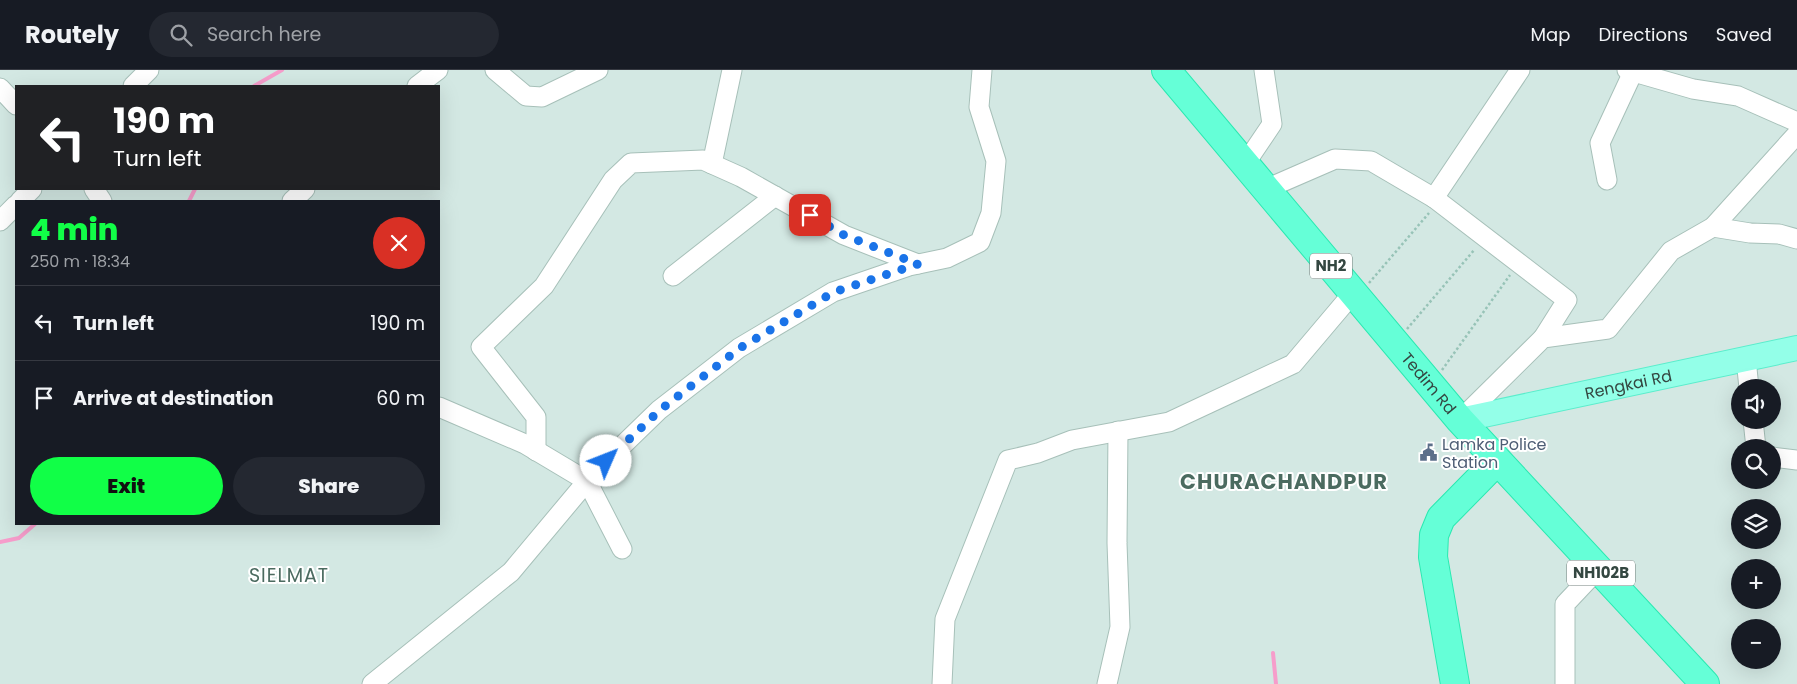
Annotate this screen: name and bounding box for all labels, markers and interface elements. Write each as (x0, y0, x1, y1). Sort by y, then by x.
search box (149, 12, 499, 57)
text: Routely (25, 18, 119, 51)
icon: search (167, 21, 195, 49)
text: Search here (207, 21, 321, 48)
text: Map (1531, 22, 1570, 47)
text: Directions (1598, 22, 1688, 47)
text: Saved (1716, 22, 1772, 47)
text: 190 m (113, 96, 215, 145)
icon: left (30, 105, 95, 170)
text: Turn left (113, 143, 201, 174)
pin (789, 194, 831, 236)
icon: arrive (796, 201, 824, 229)
text: 4 min (30, 208, 118, 251)
button: close (373, 217, 425, 269)
text: 250 m · 18:34 (30, 250, 130, 273)
road number: NH2 (1310, 254, 1352, 278)
icon: left (30, 309, 58, 337)
text: Turn left (73, 310, 154, 337)
text: 190 m (370, 310, 425, 337)
street label: Tedim Rd (1396, 348, 1462, 419)
street label: Rengkai Rd (1583, 364, 1674, 405)
map controls (1731, 379, 1781, 669)
button: sound (1731, 379, 1781, 429)
icon: arrive (30, 384, 58, 412)
text: Arrive at destination (73, 385, 274, 412)
text: 60 m (376, 385, 425, 412)
place label: Lamka Police Station (1442, 433, 1547, 474)
position arrow (579, 434, 631, 486)
button: search (1731, 439, 1781, 489)
public building icon: Lamka Police Station (1418, 443, 1438, 463)
button: Exit (30, 457, 223, 515)
button: Share (233, 457, 425, 515)
district label: CHURACHANDPUR (1180, 467, 1388, 496)
button: layers (1731, 499, 1781, 549)
button: + (1731, 559, 1781, 609)
road number: NH102B (1567, 560, 1635, 586)
district label: SIELMAT (249, 562, 329, 589)
button: − (1731, 619, 1781, 669)

